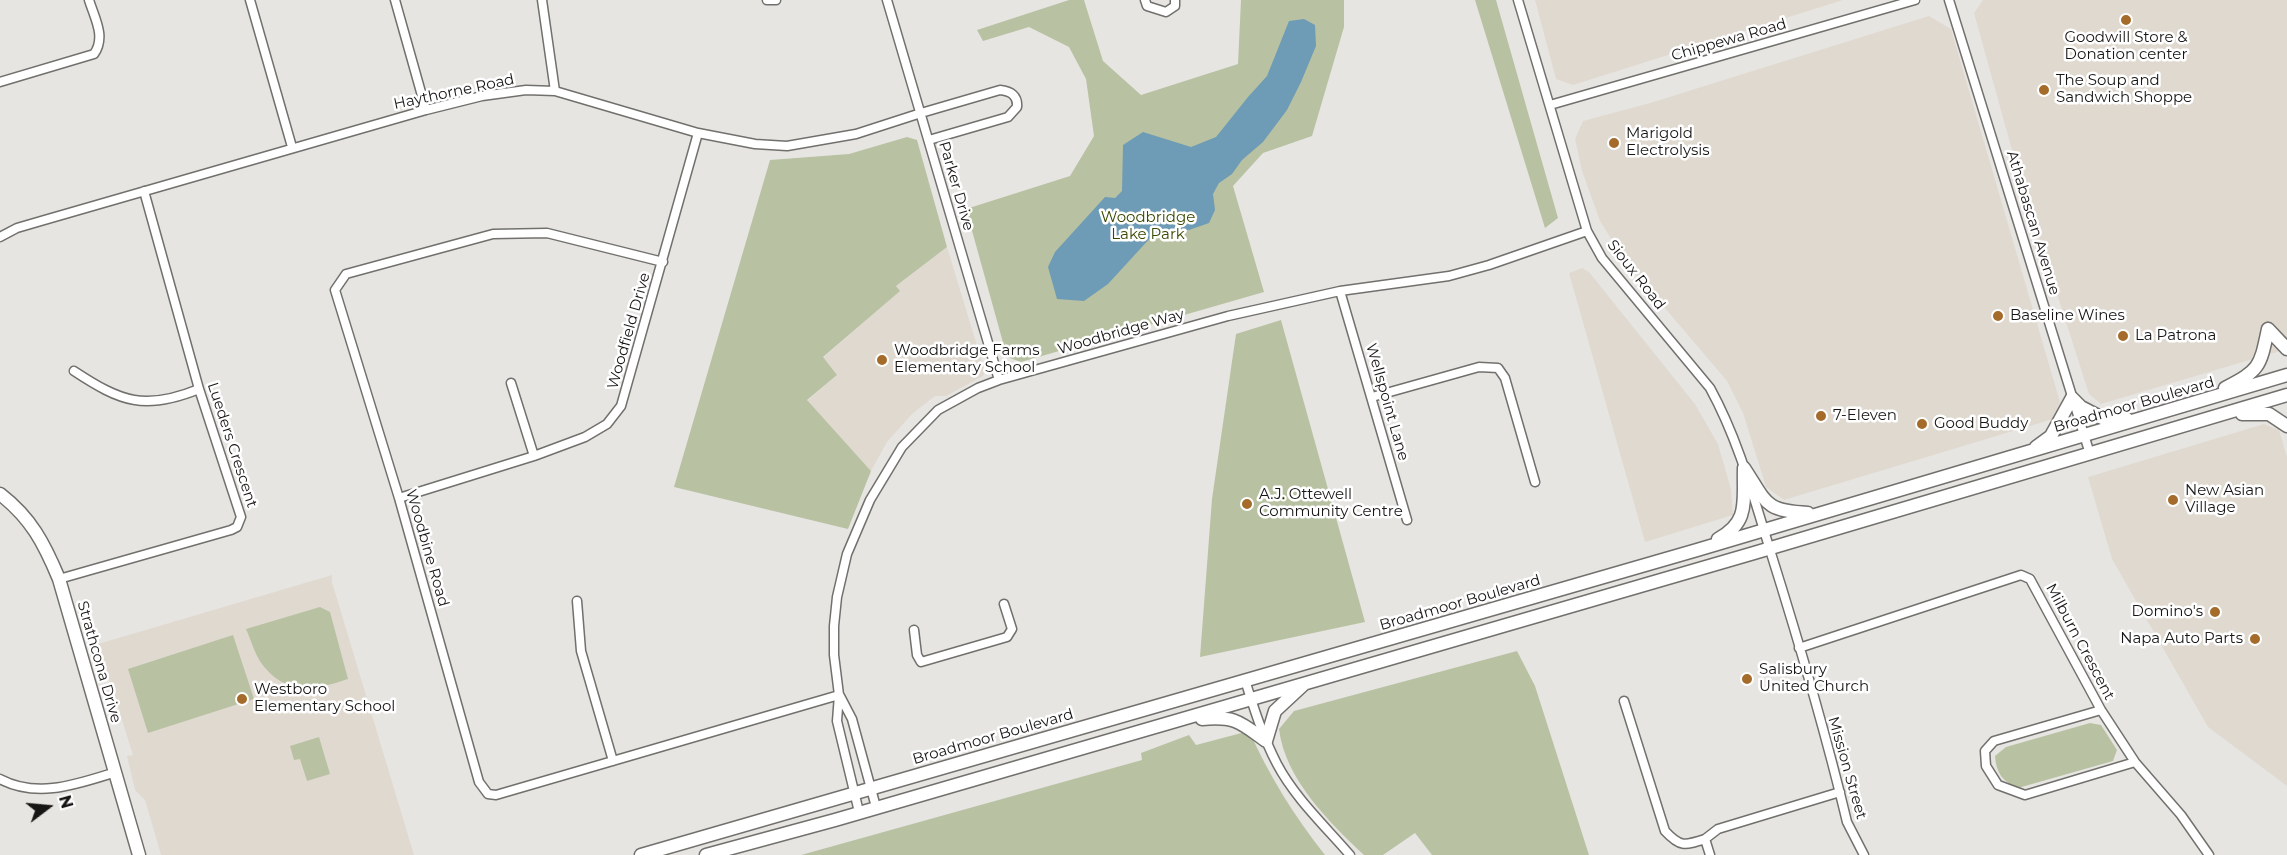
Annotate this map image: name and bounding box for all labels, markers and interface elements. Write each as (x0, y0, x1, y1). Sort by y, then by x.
marker: Goodwill Store & Donation center (2119, 13, 2133, 27)
street label: Chippewa Road (1669, 15, 1789, 65)
place label: Goodwill Store & Donation center (2064, 29, 2188, 64)
street label: Haythorne Road (392, 70, 516, 114)
place label: The Soup and Sandwich Shoppe (2056, 72, 2192, 107)
marker: The Soup and Sandwich Shoppe (2037, 83, 2051, 97)
place label: Marigold Electrolysis (1626, 125, 1710, 160)
marker: Marigold Electrolysis (1607, 136, 1621, 150)
street label: Parker Drive (935, 139, 977, 233)
street label: Athabascan Avenue (2002, 149, 2064, 297)
park label: Woodbridge Lake Park (1101, 209, 1195, 244)
street label: Sioux Road (1603, 236, 1669, 314)
street label: Woodfield Drive (604, 271, 654, 391)
street label: Woodbridge Way (1056, 305, 1186, 359)
place label: Baseline Wines (2010, 307, 2125, 325)
marker: Baseline Wines (1991, 309, 2005, 323)
place label: La Patrona (2135, 327, 2216, 345)
marker: La Patrona (2116, 329, 2130, 343)
street label: Wellspoint Lane (1362, 341, 1412, 463)
place label: Woodbridge Farms Elementary School (894, 342, 1040, 377)
marker: Woodbridge Farms Elementary School (875, 353, 889, 367)
street label: Broadmoor Boulevard (2051, 373, 2217, 437)
street label: Lueders Crescent (203, 380, 261, 510)
place label: 7-Eleven (1833, 407, 1897, 425)
marker: 7-Eleven (1814, 409, 1828, 423)
place label: Good Buddy (1934, 415, 2028, 433)
marker: Good Buddy (1915, 417, 1929, 431)
place label: New Asian Village (2185, 482, 2264, 517)
place label: A.J. Ottewell Community Centre (1259, 486, 1403, 521)
street label: Woodbine Road (402, 487, 452, 609)
marker: New Asian Village (2166, 493, 2180, 507)
marker: A.J. Ottewell Community Centre (1240, 497, 1254, 511)
street label: Broadmoor Boulevard (1377, 571, 1543, 635)
street label: Milburn Crescent (2042, 581, 2118, 703)
street label: Strathcona Drive (73, 599, 125, 725)
place label: Domino's (2132, 603, 2203, 621)
marker: Domino's (2208, 605, 2222, 619)
place label: Napa Auto Parts (2120, 630, 2243, 648)
marker: Napa Auto Parts (2248, 632, 2262, 646)
place label: Salisbury United Church (1759, 661, 1869, 696)
marker: Salisbury United Church (1740, 672, 1754, 686)
place label: Westboro Elementary School (254, 681, 395, 716)
marker: Westboro Elementary School (235, 692, 249, 706)
street label: Broadmoor Boulevard (910, 705, 1076, 769)
street label: Mission Street (1824, 715, 1870, 821)
north arrow (18, 777, 78, 837)
text: N (55, 793, 77, 811)

